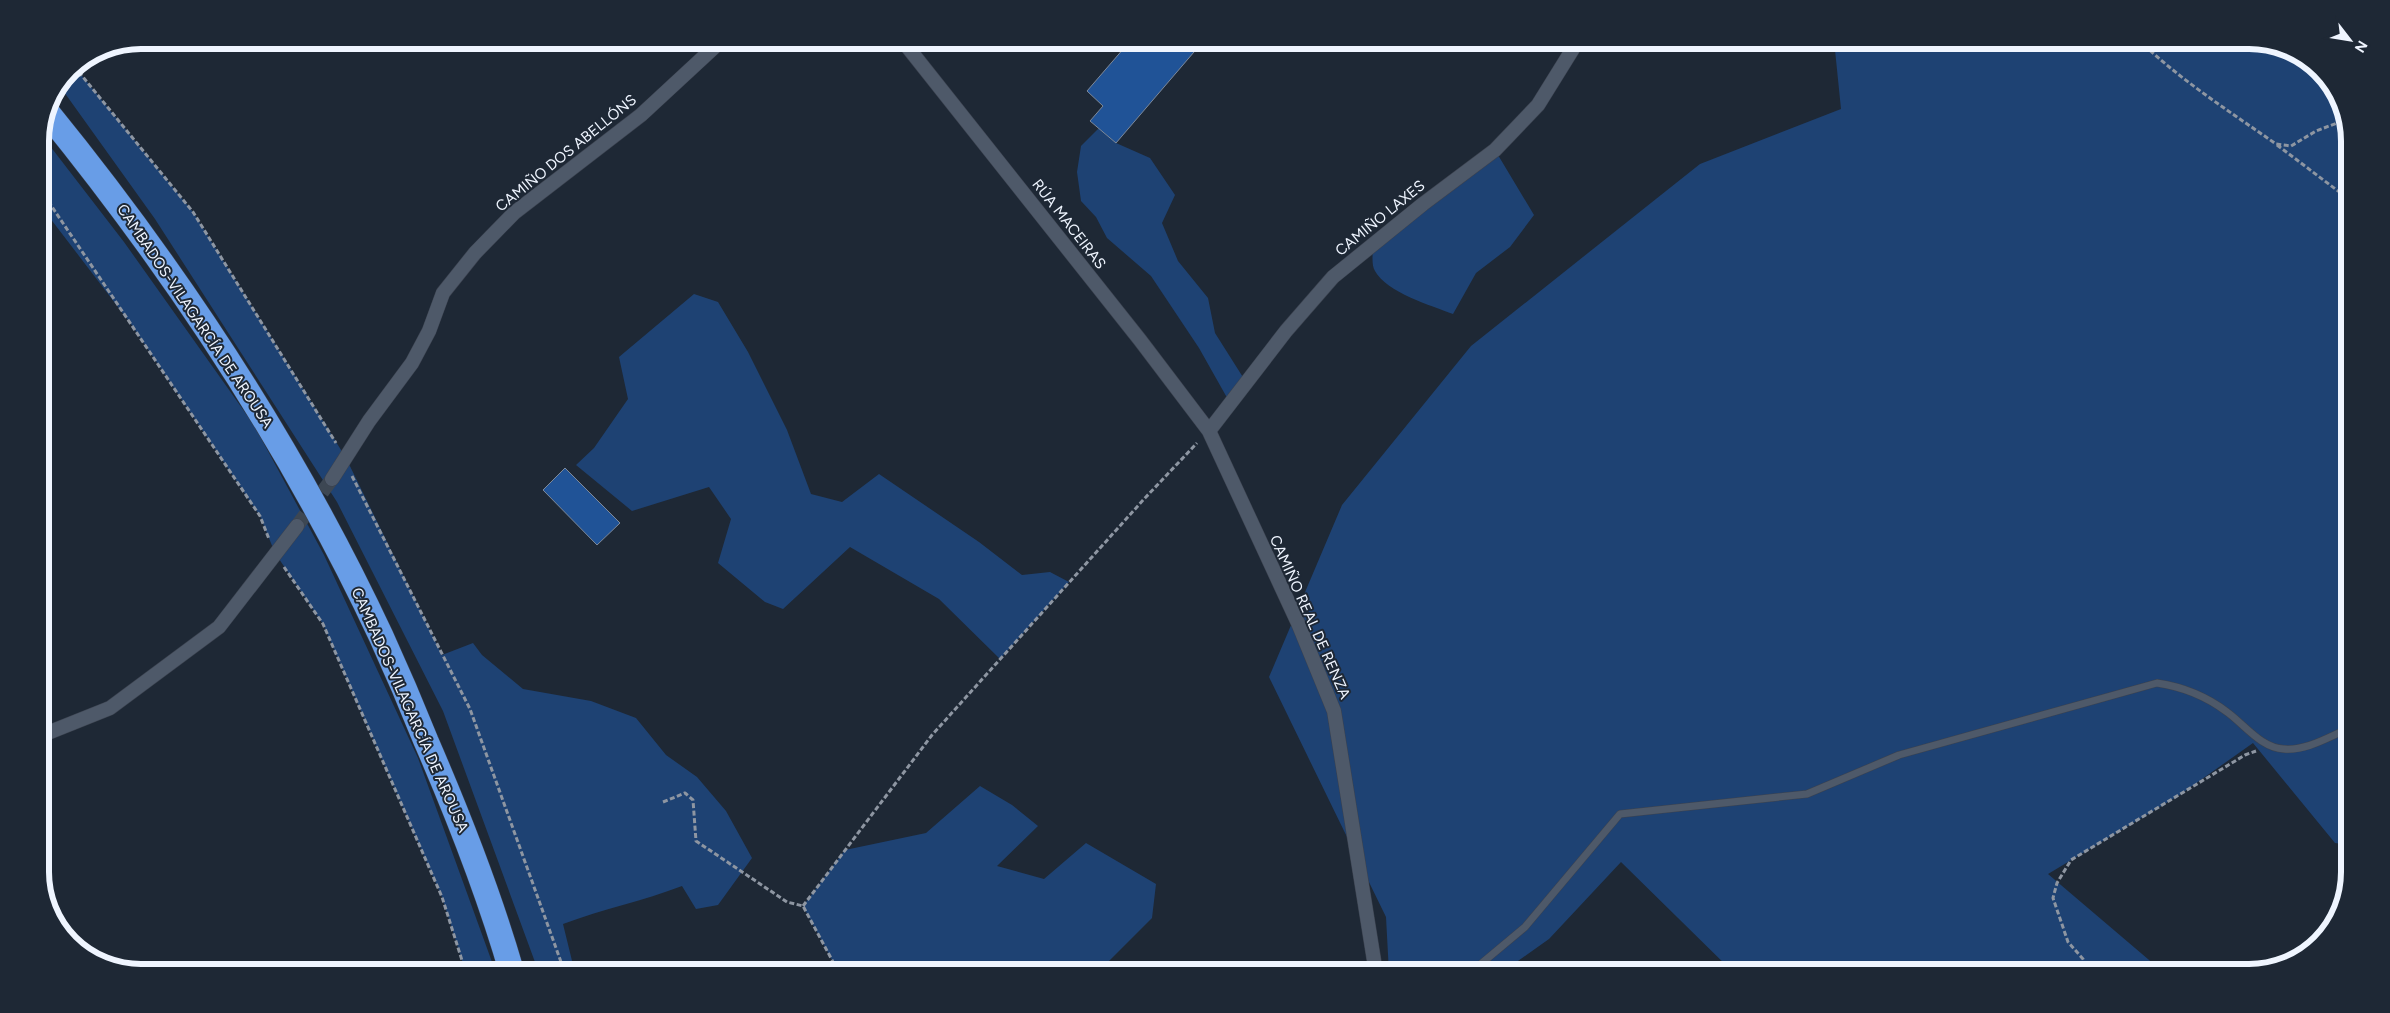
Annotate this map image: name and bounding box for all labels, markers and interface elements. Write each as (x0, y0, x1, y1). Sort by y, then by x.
north arrow (2325, 15, 2375, 65)
text: N (2351, 37, 2371, 55)
street label: CAMIÑO DOS ABELLÓNS (492, 91, 640, 215)
street label: RÚA MACEIRAS (1028, 176, 1110, 272)
street label: CAMIÑO LAXES (1332, 176, 1428, 260)
street label: CAMBADOS-VILAGARCÍA DE AROUSA (113, 201, 277, 431)
street label: CAMIÑO REAL DE RENZA (1266, 532, 1354, 702)
street label: CAMBADOS-VILAGARCÍA DE AROUSA (348, 585, 472, 835)

